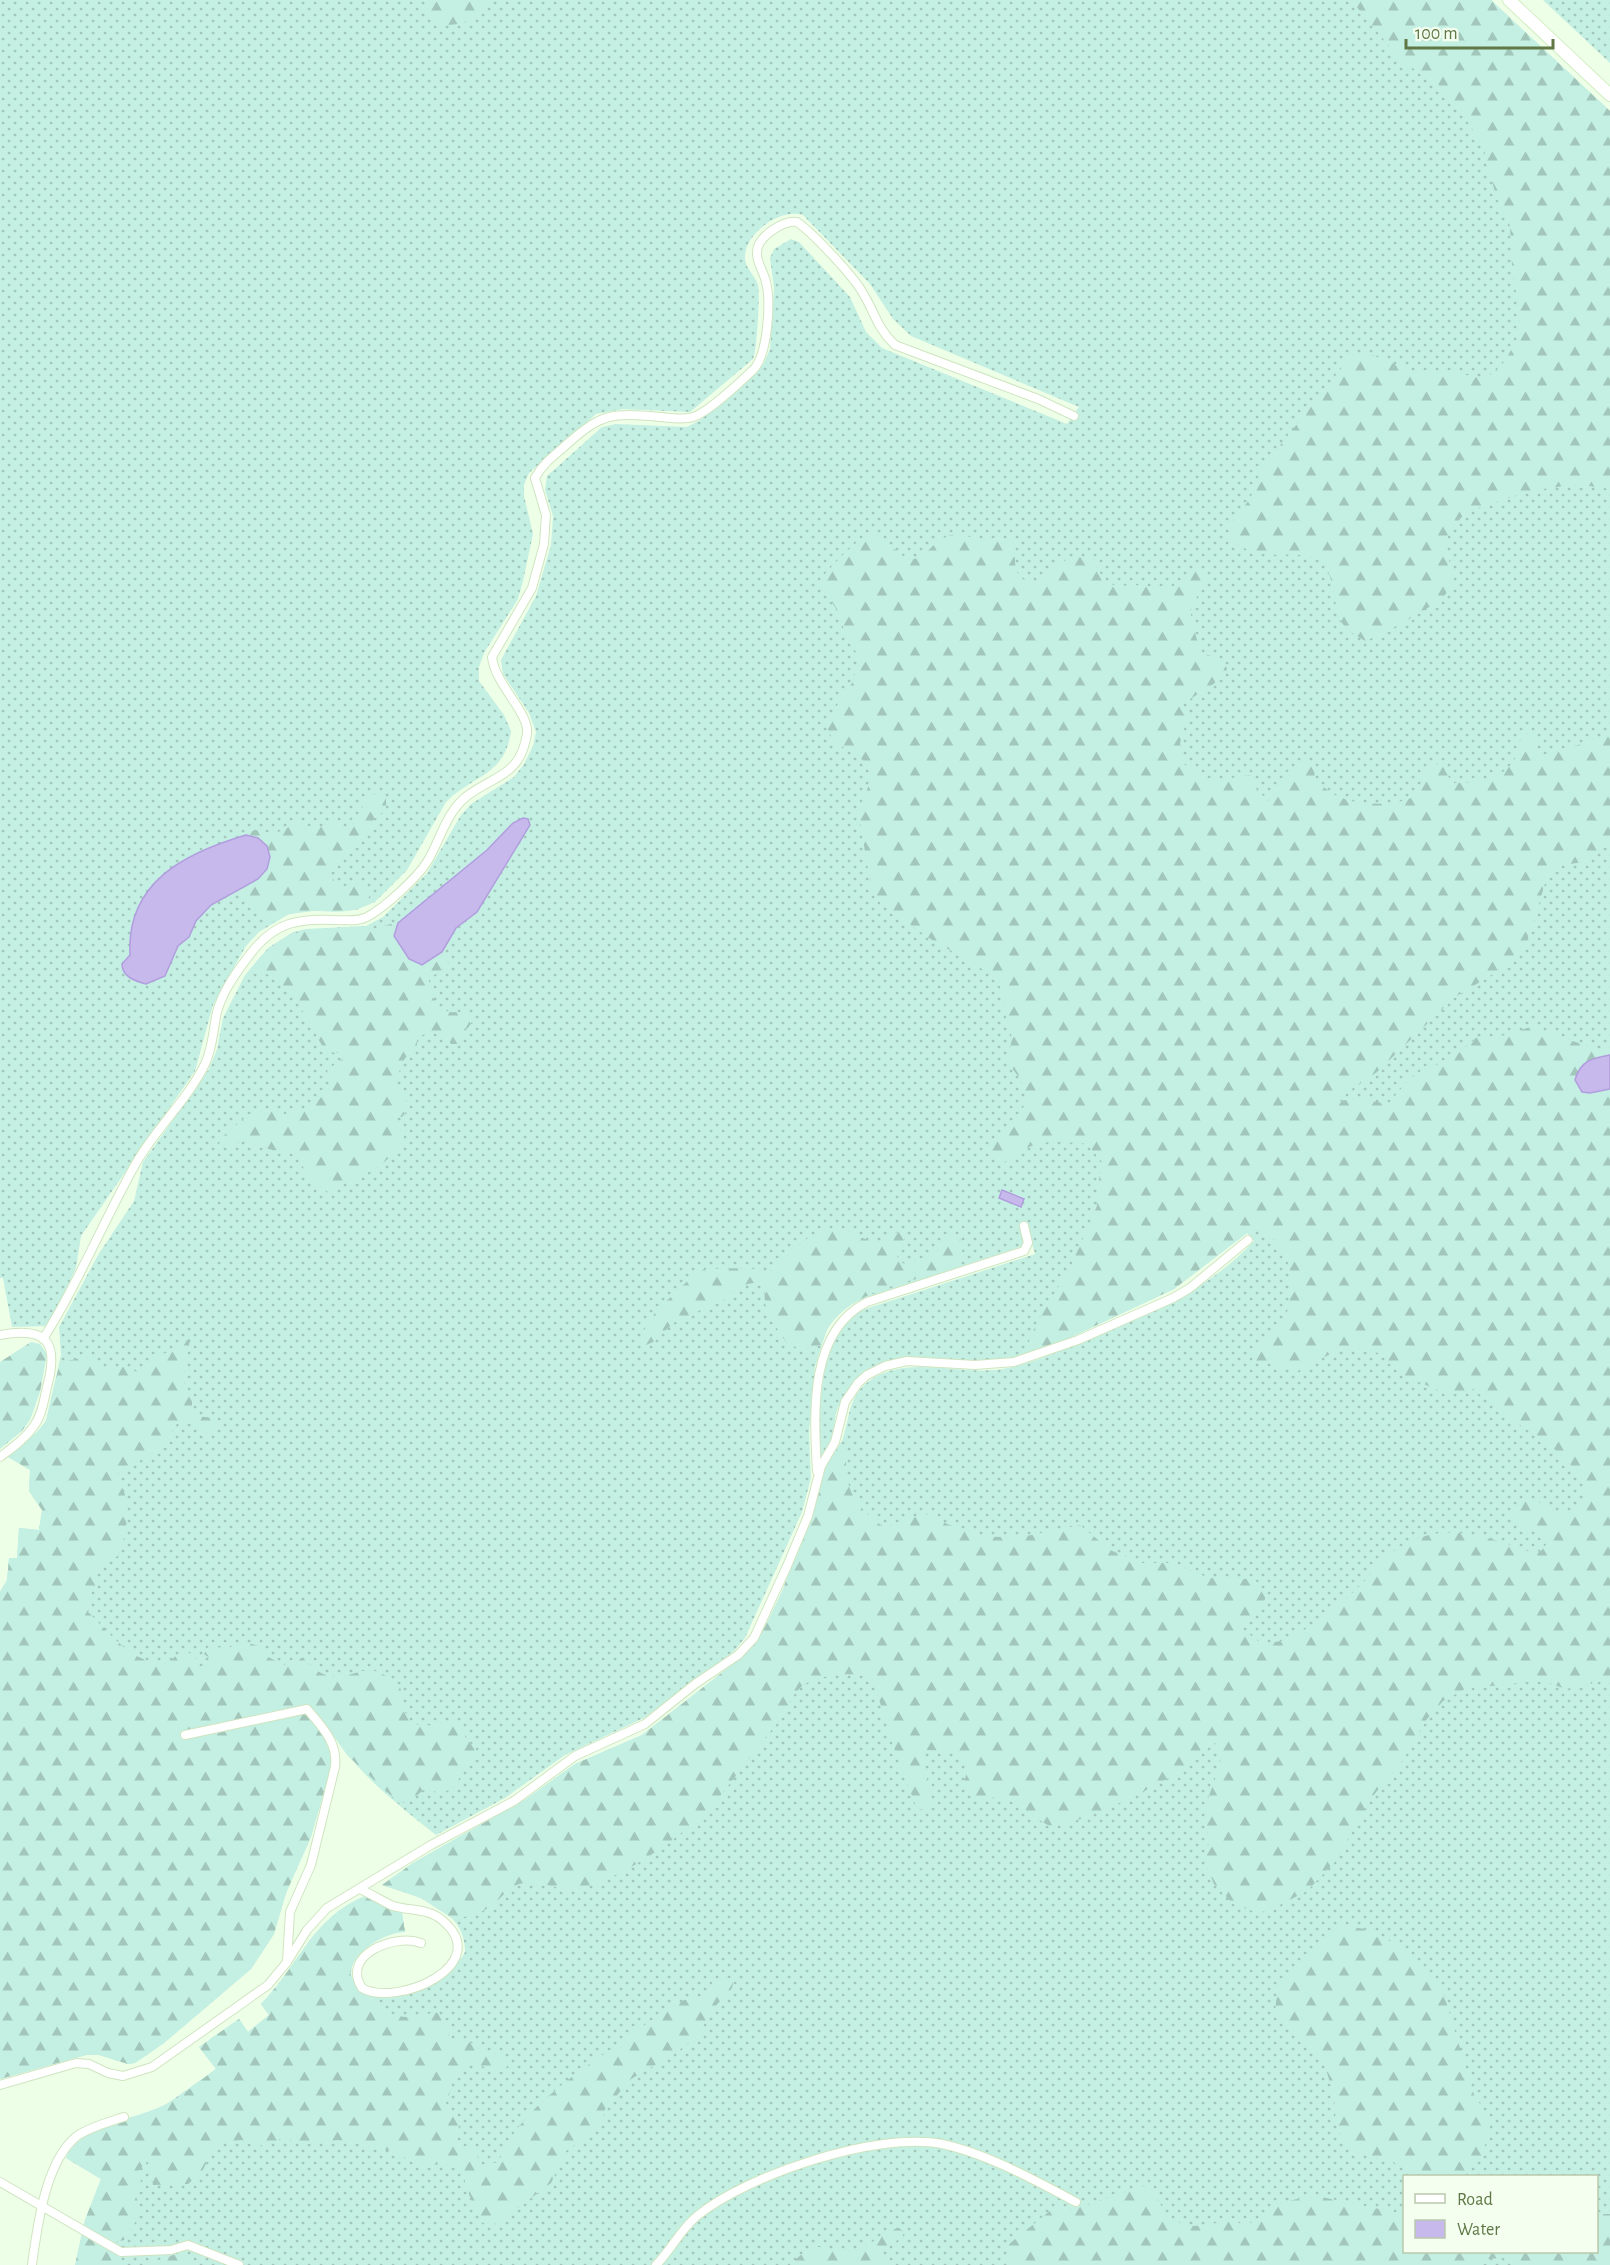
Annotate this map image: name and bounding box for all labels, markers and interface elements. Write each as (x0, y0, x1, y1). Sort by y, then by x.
scale bar (1406, 12, 1553, 50)
text: 100 m (1415, 25, 1458, 43)
legend (1403, 2175, 1598, 2253)
text: Road (1457, 2191, 1493, 2209)
text: Water (1457, 2221, 1500, 2239)

